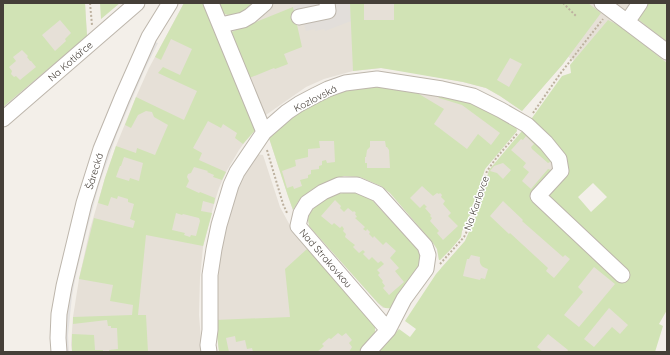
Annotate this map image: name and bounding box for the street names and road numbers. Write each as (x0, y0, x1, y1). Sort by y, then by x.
street label: Na Kotlářce (45, 38, 96, 84)
street label: Kozlovská (291, 82, 339, 115)
street label: Šárecká (83, 151, 106, 191)
street label: Na Karlovce (461, 174, 492, 232)
street label: Nad Strakovkou (296, 226, 355, 291)

